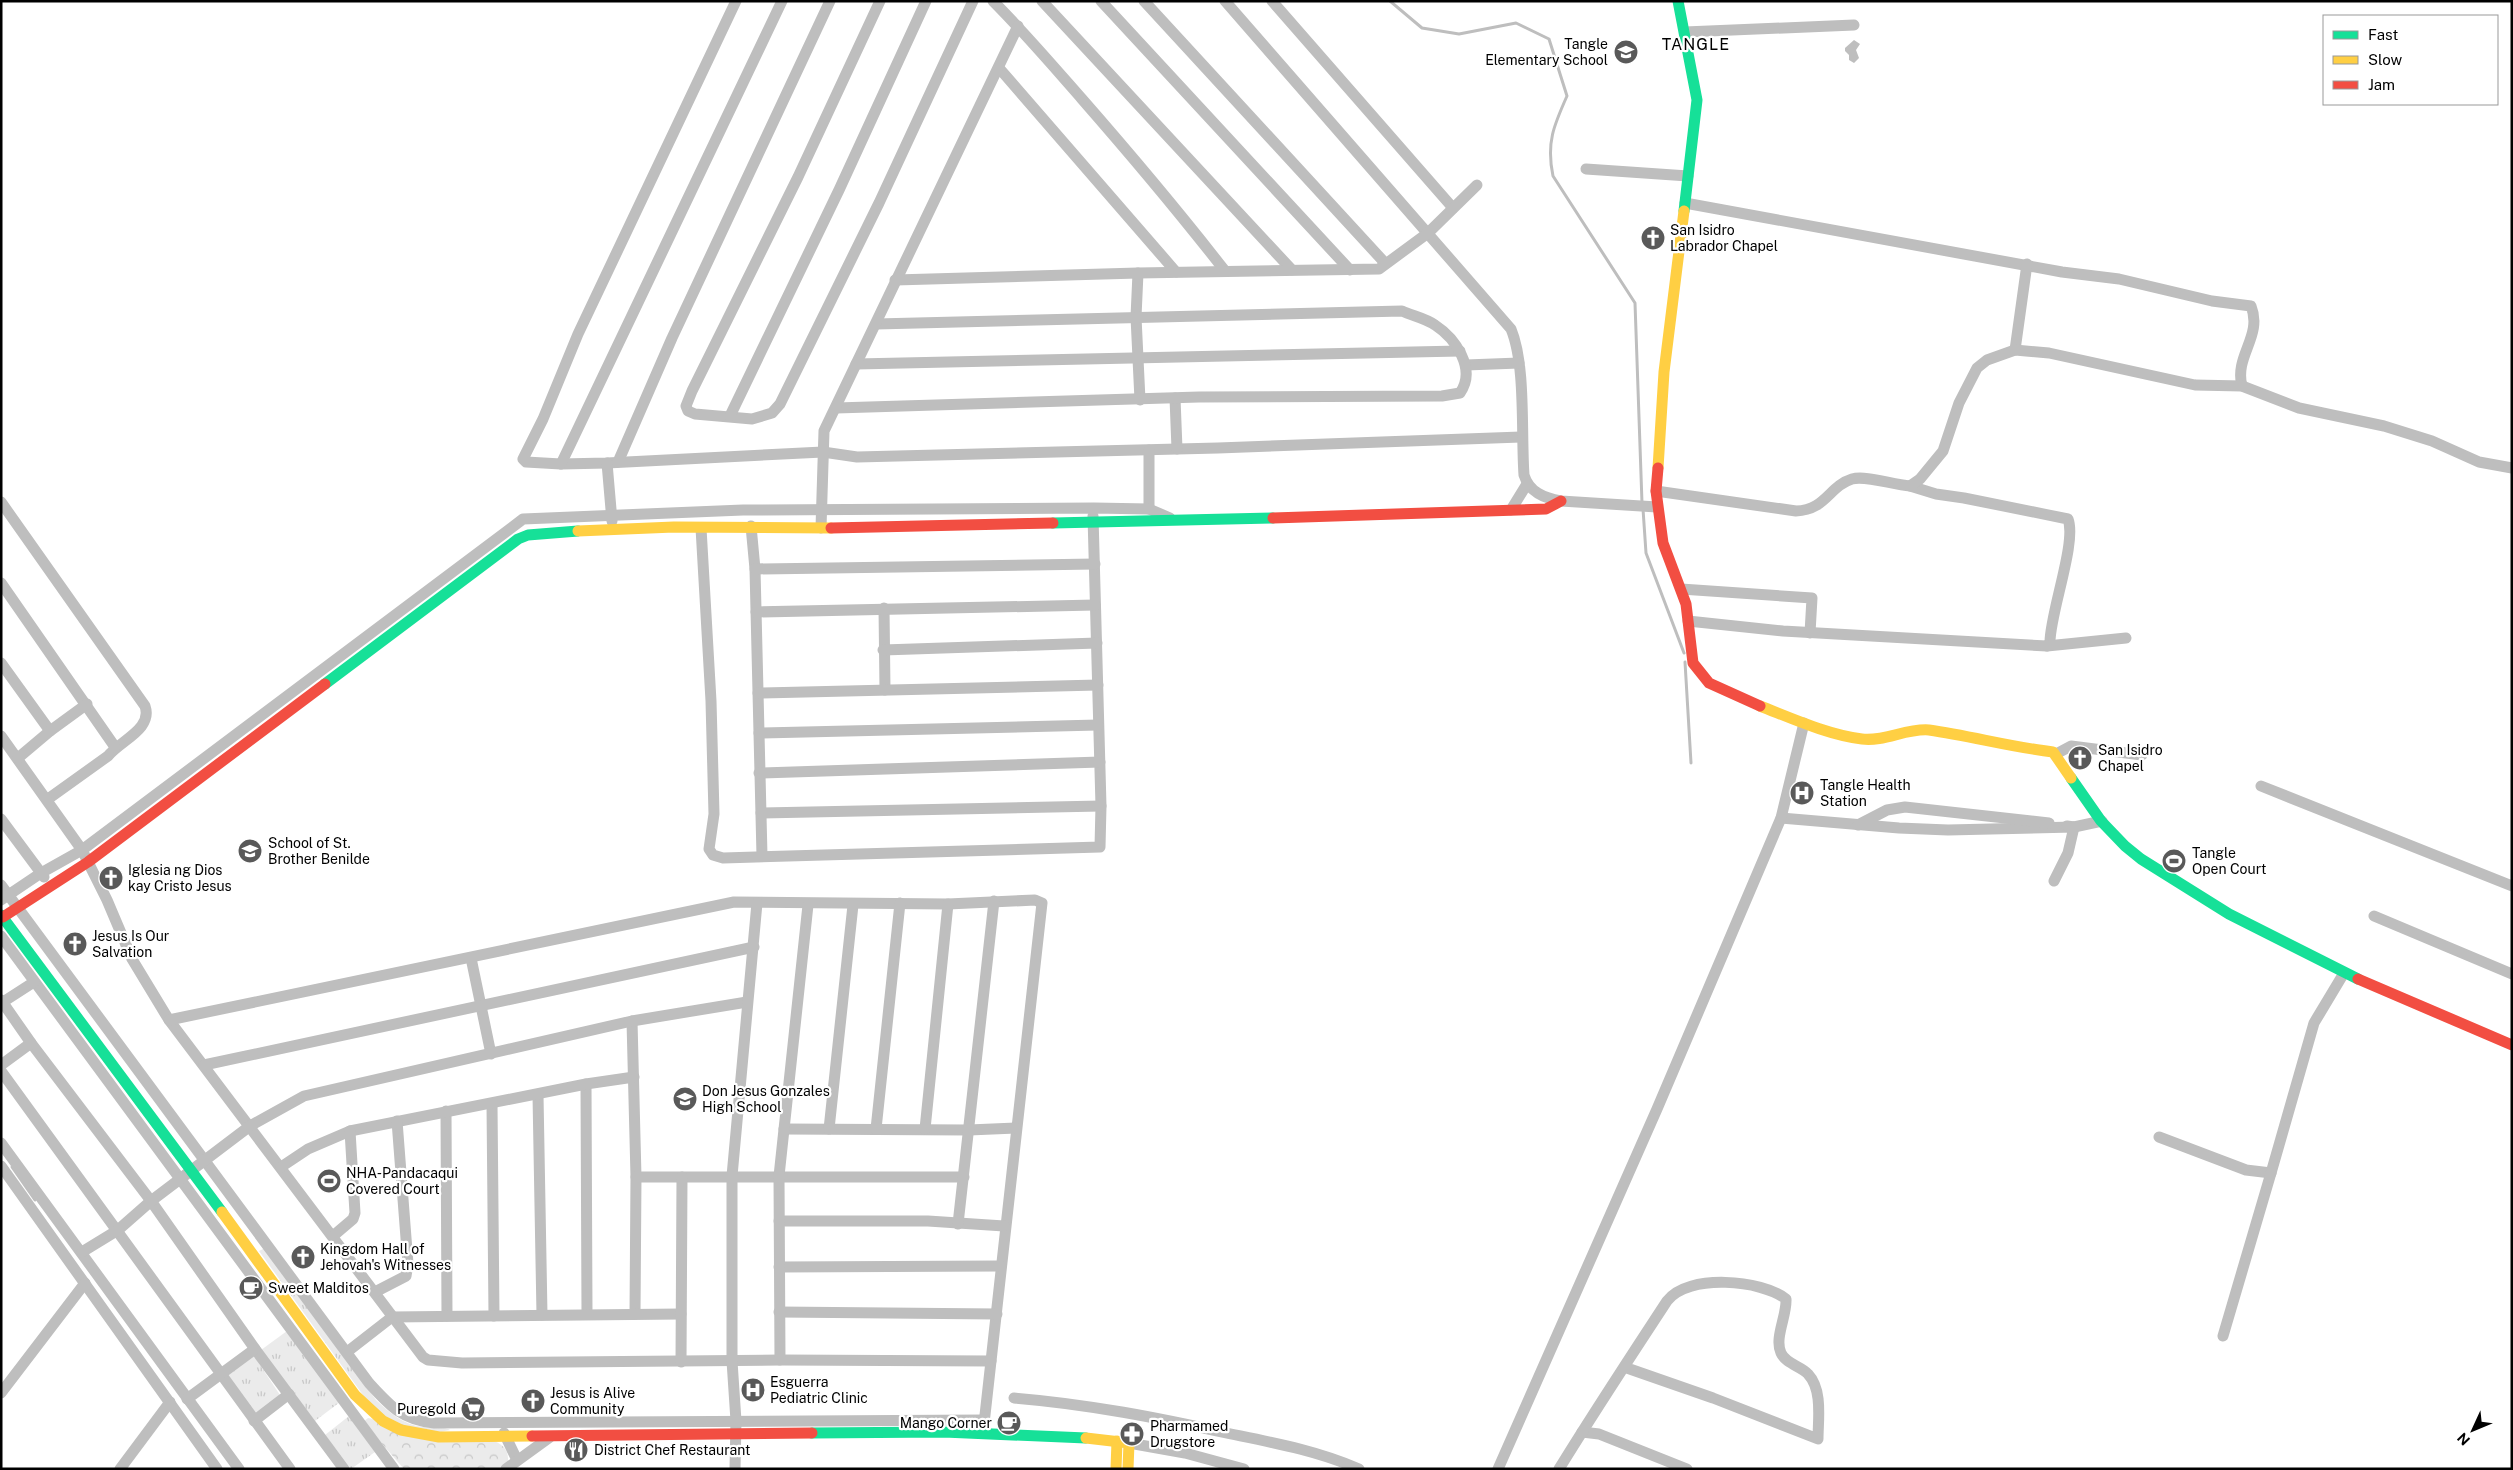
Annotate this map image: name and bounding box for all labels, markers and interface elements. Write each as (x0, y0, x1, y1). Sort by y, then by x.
legend (2323, 15, 2498, 105)
text: Fast (2368, 26, 2398, 43)
district label: TANGLE (1662, 35, 1730, 54)
place label: Tangle Elementary School (1485, 36, 1608, 68)
school or university icon: Tangle Elementary School (1613, 39, 1639, 65)
text: Slow (2368, 51, 2403, 68)
text: Jam (2368, 76, 2395, 93)
place label: San Isidro Labrador Chapel (1670, 222, 1778, 254)
church icon: San Isidro Labrador Chapel (1640, 225, 1666, 251)
place label: San Isidro Chapel (2098, 742, 2163, 774)
church icon: San Isidro Chapel (2067, 745, 2093, 771)
place label: Tangle Health Station (1820, 777, 1911, 809)
hospital icon: Tangle Health Station (1789, 780, 1815, 806)
place label: School of St. Brother Benilde (268, 835, 370, 867)
school or university icon: School of St. Brother Benilde (237, 838, 263, 864)
place label: Tangle Open Court (2192, 845, 2266, 877)
sports icon: Tangle Open Court (2161, 848, 2187, 874)
place label: Iglesia ng Dios kay Cristo Jesus (128, 862, 232, 894)
church icon: Iglesia ng Dios kay Cristo Jesus (98, 865, 124, 891)
place label: Jesus Is Our Salvation (92, 928, 169, 960)
church icon: Jesus Is Our Salvation (62, 931, 88, 957)
place label: Don Jesus Gonzales High School (702, 1083, 830, 1115)
school or university icon: Don Jesus Gonzales High School (672, 1086, 698, 1112)
place label: NHA-Pandacaqui Covered Court (346, 1165, 458, 1197)
sports icon: NHA-Pandacaqui Covered Court (316, 1168, 342, 1194)
place label: Kingdom Hall of Jehovah's Witnesses (320, 1241, 451, 1273)
church icon: Kingdom Hall of Jehovah's Witnesses (290, 1244, 316, 1270)
cafe icon: Sweet Malditos (238, 1275, 264, 1301)
place label: Sweet Malditos (268, 1280, 369, 1296)
place label: Esguerra Pediatric Clinic (770, 1374, 868, 1406)
hospital icon: Esguerra Pediatric Clinic (740, 1377, 766, 1403)
place label: Jesus is Alive Community (550, 1385, 635, 1417)
church icon: Jesus is Alive Community (520, 1388, 546, 1414)
supermarket icon: Puregold (460, 1396, 486, 1422)
place label: Puregold (397, 1401, 456, 1417)
north arrow (2448, 1405, 2498, 1455)
cafe icon: Mango Corner (996, 1410, 1022, 1436)
place label: Mango Corner (900, 1415, 992, 1431)
place label: Pharmamed Drugstore (1150, 1418, 1228, 1450)
pharmacy icon: Pharmamed Drugstore (1119, 1421, 1145, 1447)
text: N (2454, 1430, 2473, 1449)
restaurant icon: District Chef Restaurant (563, 1437, 589, 1463)
place label: District Chef Restaurant (594, 1442, 751, 1458)

